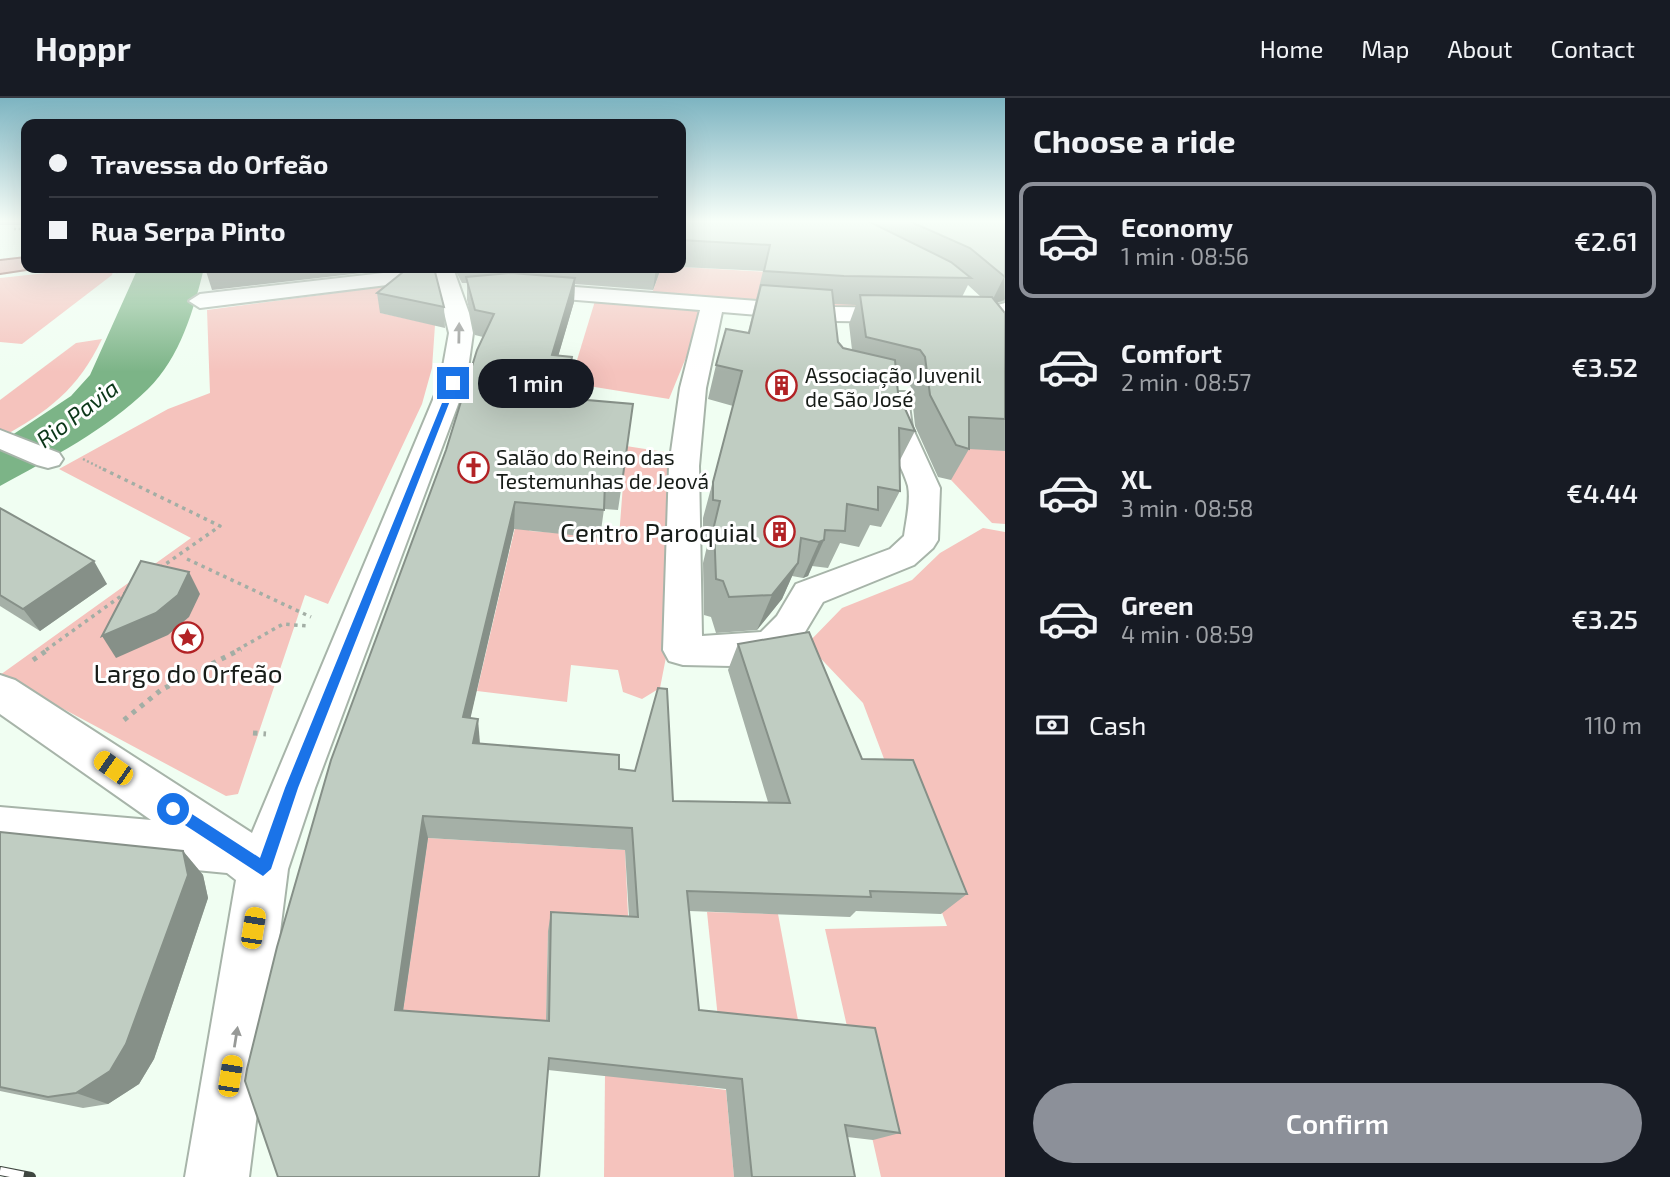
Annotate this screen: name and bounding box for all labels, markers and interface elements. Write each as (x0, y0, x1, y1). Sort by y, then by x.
text: Hoppr (35, 28, 131, 68)
text: Home (1260, 34, 1323, 63)
text: Map (1361, 34, 1409, 63)
text: About (1447, 34, 1513, 63)
text: Contact (1551, 34, 1635, 63)
text: Choose a ride (1033, 121, 1236, 159)
text: Travessa do Orfeão (91, 148, 328, 179)
icon: car (1037, 209, 1100, 272)
text: Economy (1121, 211, 1233, 242)
text: Rua Serpa Pinto (91, 215, 286, 246)
text: €2.61 (1574, 225, 1638, 256)
text: 1 min · 08:56 (1121, 242, 1249, 270)
one-way arrow (453, 322, 465, 344)
icon: car (1037, 335, 1100, 398)
text: Comfort (1121, 337, 1222, 368)
text: €3.52 (1571, 351, 1638, 382)
callout: 1 min (477, 358, 593, 408)
place label: Associação Juvenil de São José (805, 362, 982, 411)
route end (437, 367, 469, 399)
text: 2 min · 08:57 (1121, 368, 1251, 396)
text: 1 min (509, 369, 563, 397)
building icon: Associação Juvenil de São José (765, 369, 799, 403)
water label: Rio Pavia (30, 373, 124, 453)
place label: Salão do Reino das Testemunhas de Jeová (496, 444, 709, 493)
church icon: Salão do Reino das Testemunhas de Jeová (456, 451, 490, 485)
icon: car (1037, 461, 1100, 524)
text: XL (1121, 463, 1152, 494)
text: €4.44 (1566, 477, 1638, 508)
text: 3 min · 08:58 (1121, 494, 1253, 522)
building icon: Centro Paroquial (763, 514, 797, 548)
place label: Centro Paroquial (560, 516, 757, 547)
icon: car (1037, 587, 1100, 650)
text: Green (1121, 589, 1194, 620)
text: €3.25 (1571, 603, 1638, 634)
place icon: Largo do Orfeão (171, 620, 205, 654)
text: 4 min · 08:59 (1121, 620, 1254, 648)
place label: Largo do Orfeão (94, 657, 282, 688)
icon: cash (1033, 706, 1071, 744)
text: Cash (1089, 709, 1146, 740)
text: 110 m (1585, 711, 1642, 739)
car (90, 747, 137, 789)
route start (157, 793, 189, 825)
car (240, 906, 267, 950)
one-way arrow (231, 1025, 242, 1047)
car (217, 1054, 244, 1098)
button: Confirm (1033, 1083, 1642, 1163)

